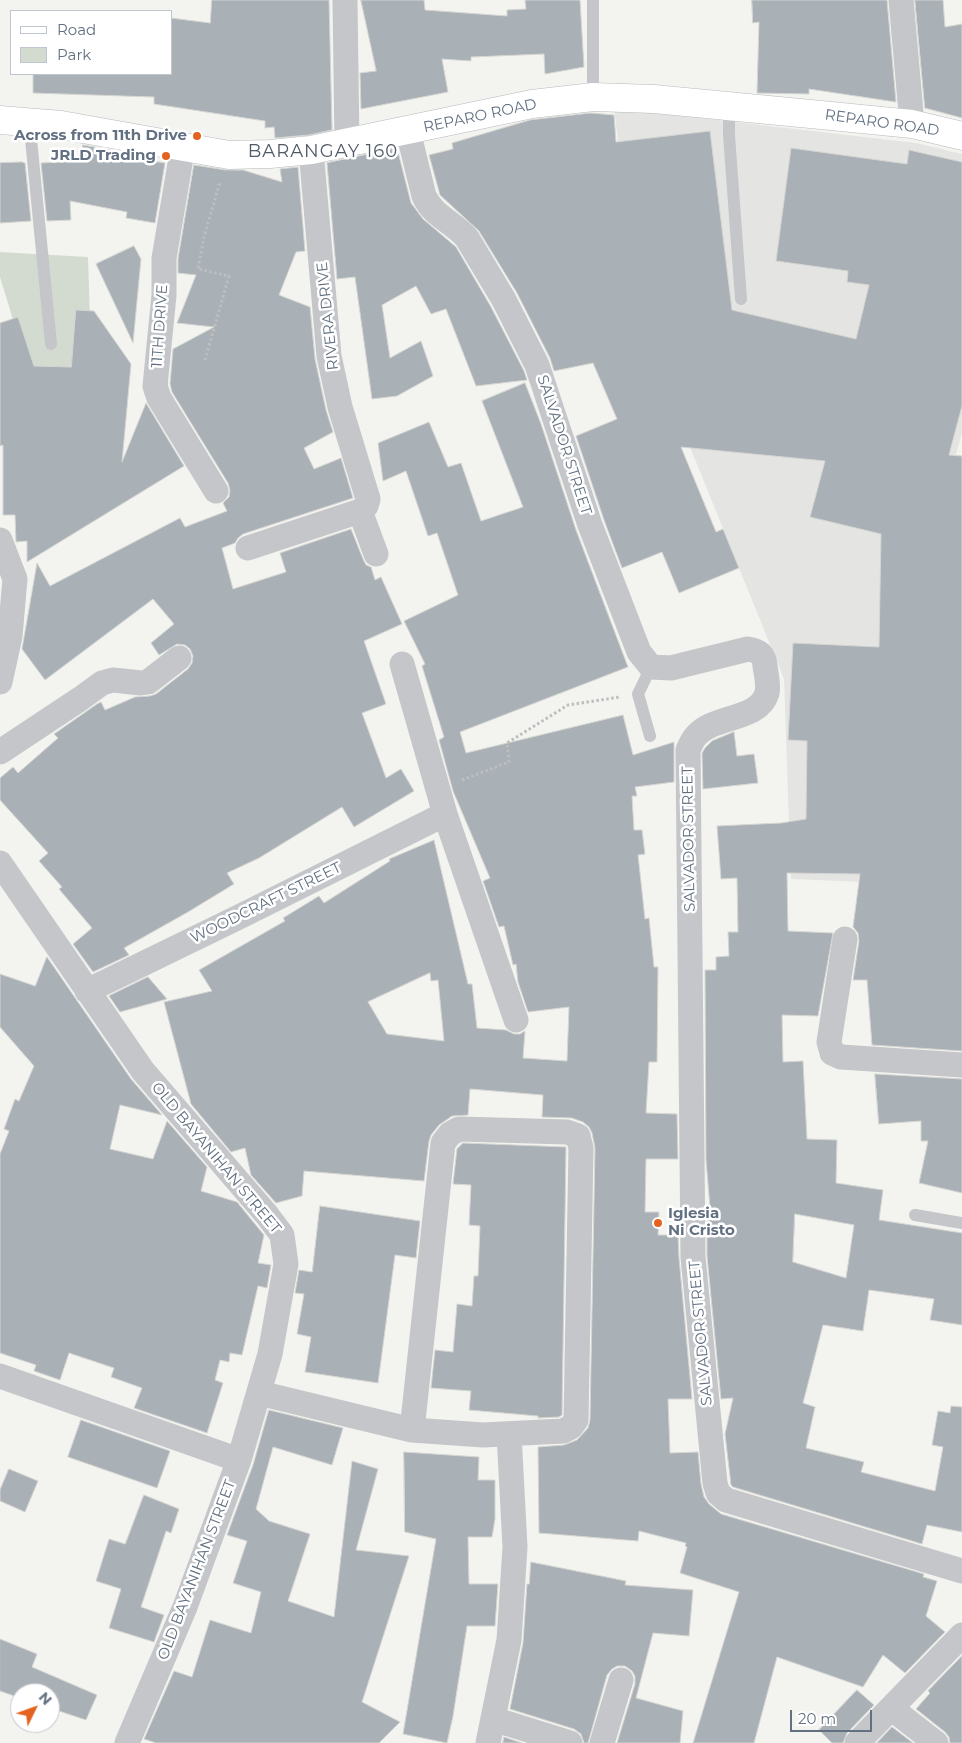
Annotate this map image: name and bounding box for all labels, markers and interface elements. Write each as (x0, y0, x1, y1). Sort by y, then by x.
legend (10, 10, 172, 75)
text: Road (57, 20, 96, 39)
text: Park (57, 45, 91, 64)
street label: REPARO ROAD (422, 95, 538, 137)
street label: REPARO ROAD (824, 106, 940, 140)
place label: Across from 11th Drive (14, 127, 187, 145)
marker: Across from 11th Drive (191, 130, 203, 142)
district label: BARANGAY 160 (246, 141, 400, 163)
place label: JRLD Trading (51, 147, 156, 165)
marker: JRLD Trading (160, 150, 172, 162)
street label: RIVERA DRIVE (313, 261, 343, 371)
street label: 11TH DRIVE (148, 284, 172, 368)
street label: SALVADOR STREET (533, 373, 595, 517)
street label: SALVADOR STREET (679, 766, 699, 912)
street label: WOODCRAFT STREET (188, 859, 344, 947)
street label: OLD BAYANIHAN STREET (148, 1079, 284, 1237)
place label: Iglesia Ni Cristo (668, 1205, 735, 1240)
marker: Iglesia Ni Cristo (652, 1217, 664, 1229)
street label: SALVADOR STREET (686, 1260, 716, 1406)
street label: OLD BAYANIHAN STREET (154, 1477, 240, 1663)
north arrow (10, 1683, 60, 1733)
text: N (35, 1688, 56, 1709)
scale bar (792, 1700, 874, 1732)
text: 20 m (798, 1709, 836, 1728)

